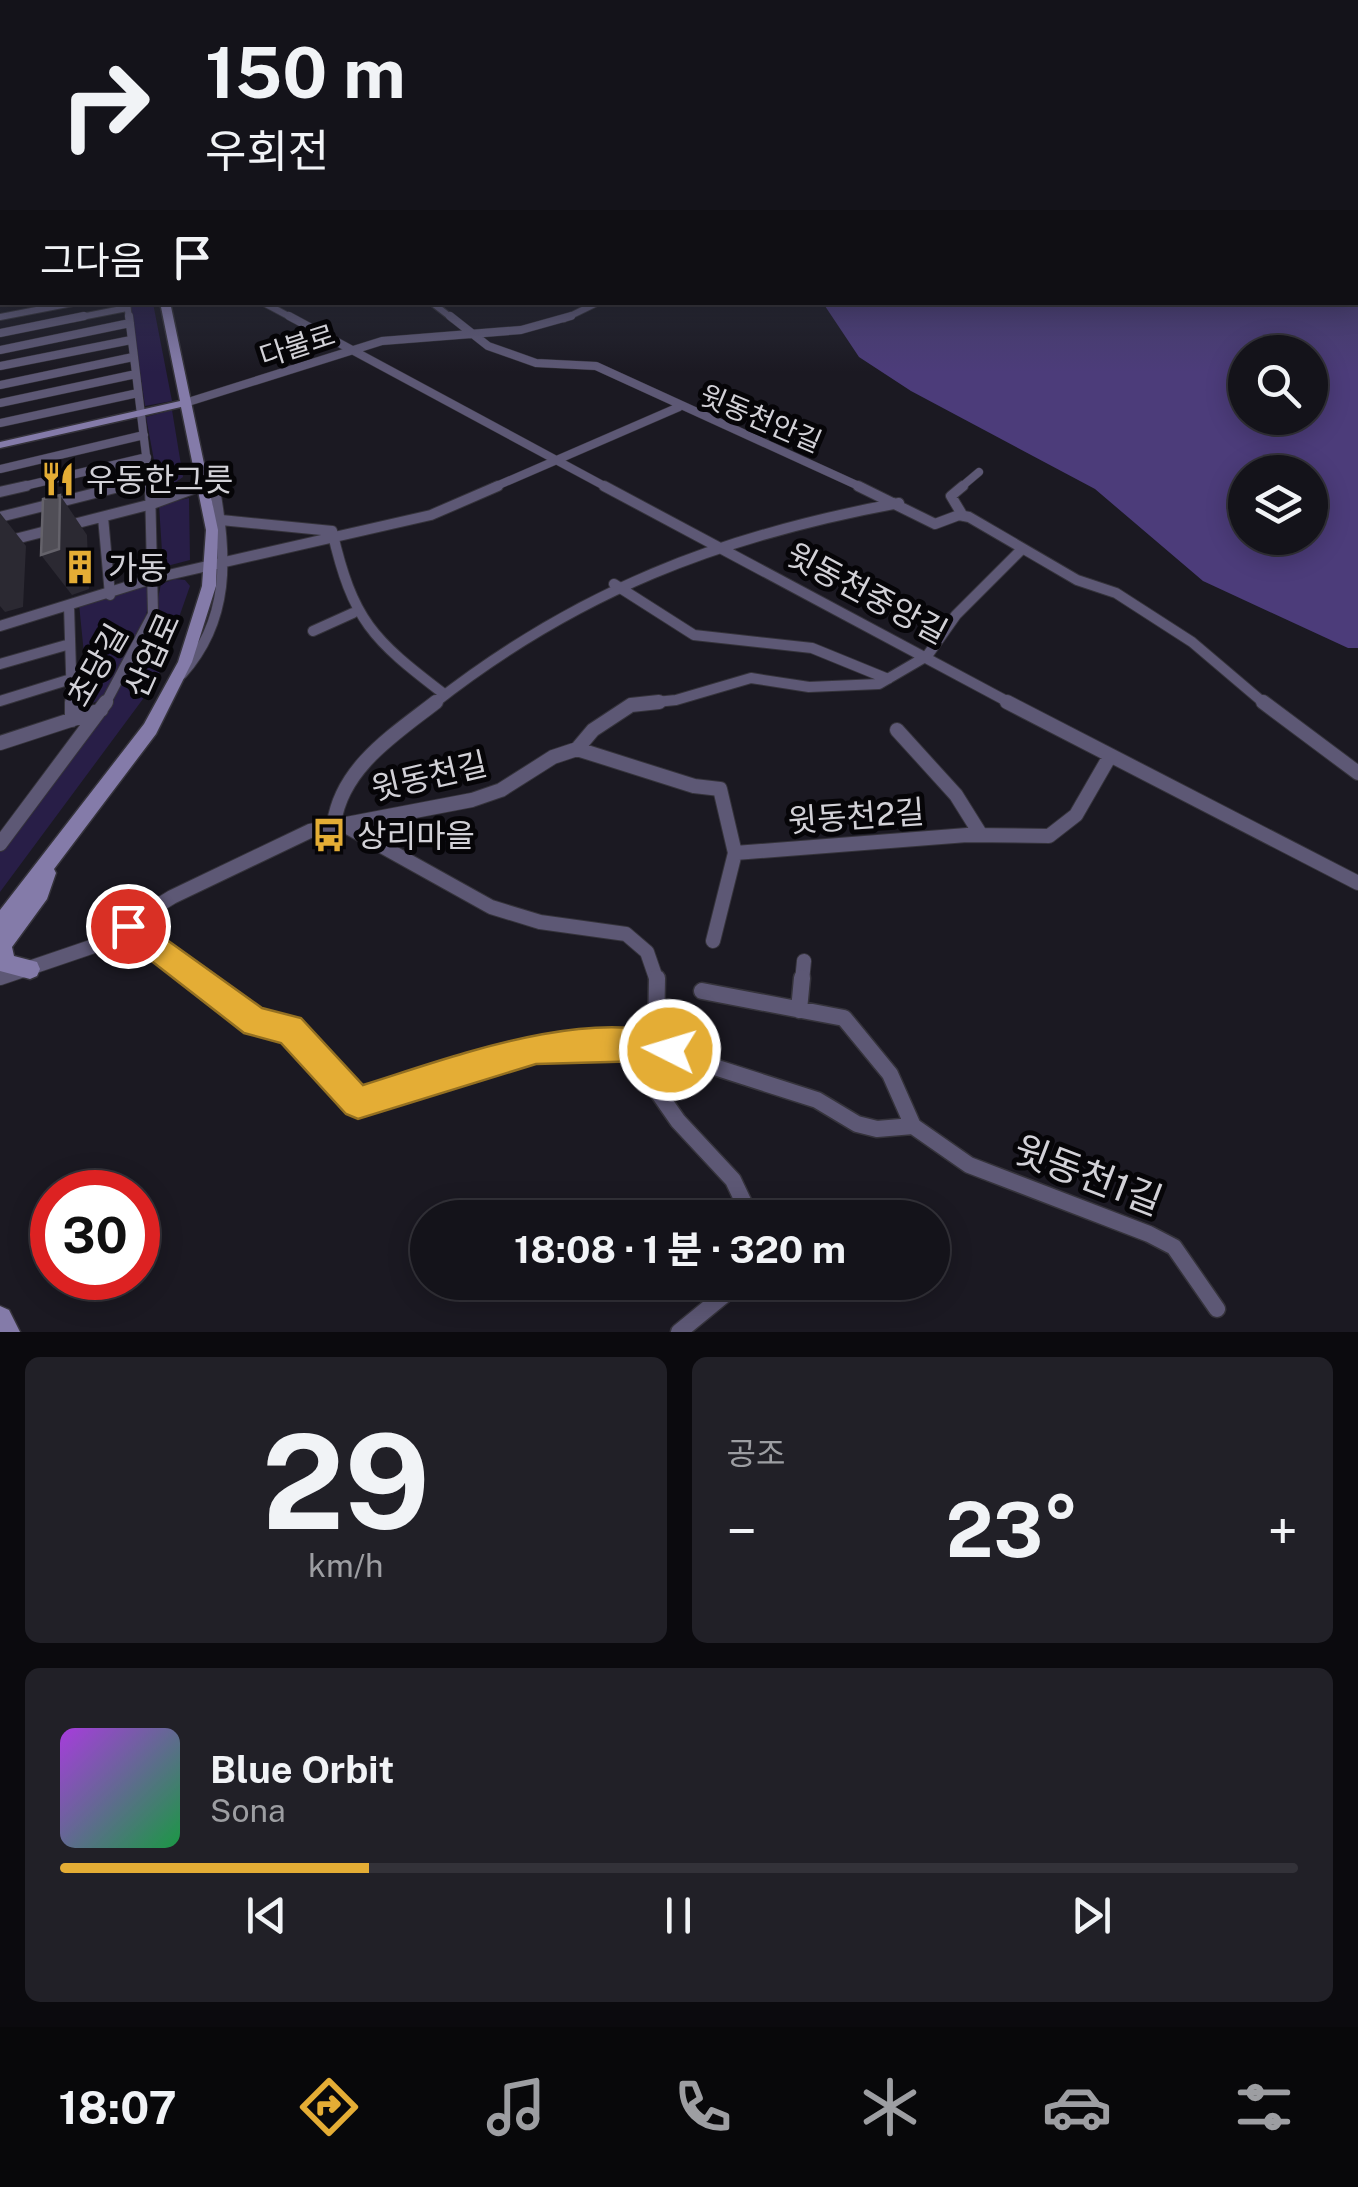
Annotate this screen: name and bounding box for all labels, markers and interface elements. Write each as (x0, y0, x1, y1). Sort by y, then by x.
text: 150 m (205, 31, 406, 114)
icon: right (40, 40, 170, 170)
text: 우회전 (205, 124, 329, 177)
icon: arrive (165, 230, 220, 285)
text: 그다음 (40, 238, 145, 283)
street label: 다불로 (255, 317, 339, 373)
map controls (1228, 335, 1328, 555)
button: search (1228, 335, 1328, 435)
street label: 윗동천안길 (695, 378, 827, 458)
button: layers (1228, 455, 1328, 555)
restaurant icon: 우동한그릇 (39, 460, 77, 498)
place label: 우동한그릇 (86, 461, 233, 498)
street label: 윗동천중앙길 (780, 535, 954, 651)
building icon: 가동 (61, 548, 99, 586)
place label: 가동 (108, 549, 167, 586)
street label: 산업로 (117, 607, 187, 703)
street label: 초당길 (59, 618, 135, 712)
street label: 윗동천길 (367, 745, 491, 807)
street label: 윗동천2길 (786, 793, 926, 839)
bus stop icon: 상리마을 (310, 816, 348, 854)
place label: 상리마을 (357, 817, 475, 854)
pin (86, 884, 171, 969)
icon: arrive (101, 899, 156, 954)
position arrow (618, 998, 722, 1102)
street label: 윗동천1길 (1007, 1126, 1169, 1224)
speed limit sign: 30 (30, 1170, 160, 1300)
text: 18:08 · 1 분 · 320 m (514, 1227, 846, 1272)
text: 29 (262, 1406, 430, 1558)
text: 공조 (727, 1435, 785, 1472)
text: 23° (946, 1486, 1079, 1574)
text: − (727, 1499, 757, 1563)
text: + (1268, 1499, 1298, 1563)
text: km/h (308, 1547, 383, 1584)
text: Blue Orbit (210, 1747, 394, 1792)
text: Sona (210, 1792, 286, 1829)
icon: previous (239, 1888, 294, 1943)
icon: pause (651, 1888, 706, 1943)
icon: next (1064, 1888, 1119, 1943)
icon: directions (294, 2072, 364, 2142)
icon: music (481, 2072, 551, 2142)
icon: phone (668, 2072, 738, 2142)
icon: climate (855, 2072, 925, 2142)
icon: car (1042, 2072, 1112, 2142)
icon: filters (1229, 2072, 1299, 2142)
text: 18:07 (59, 2081, 177, 2134)

